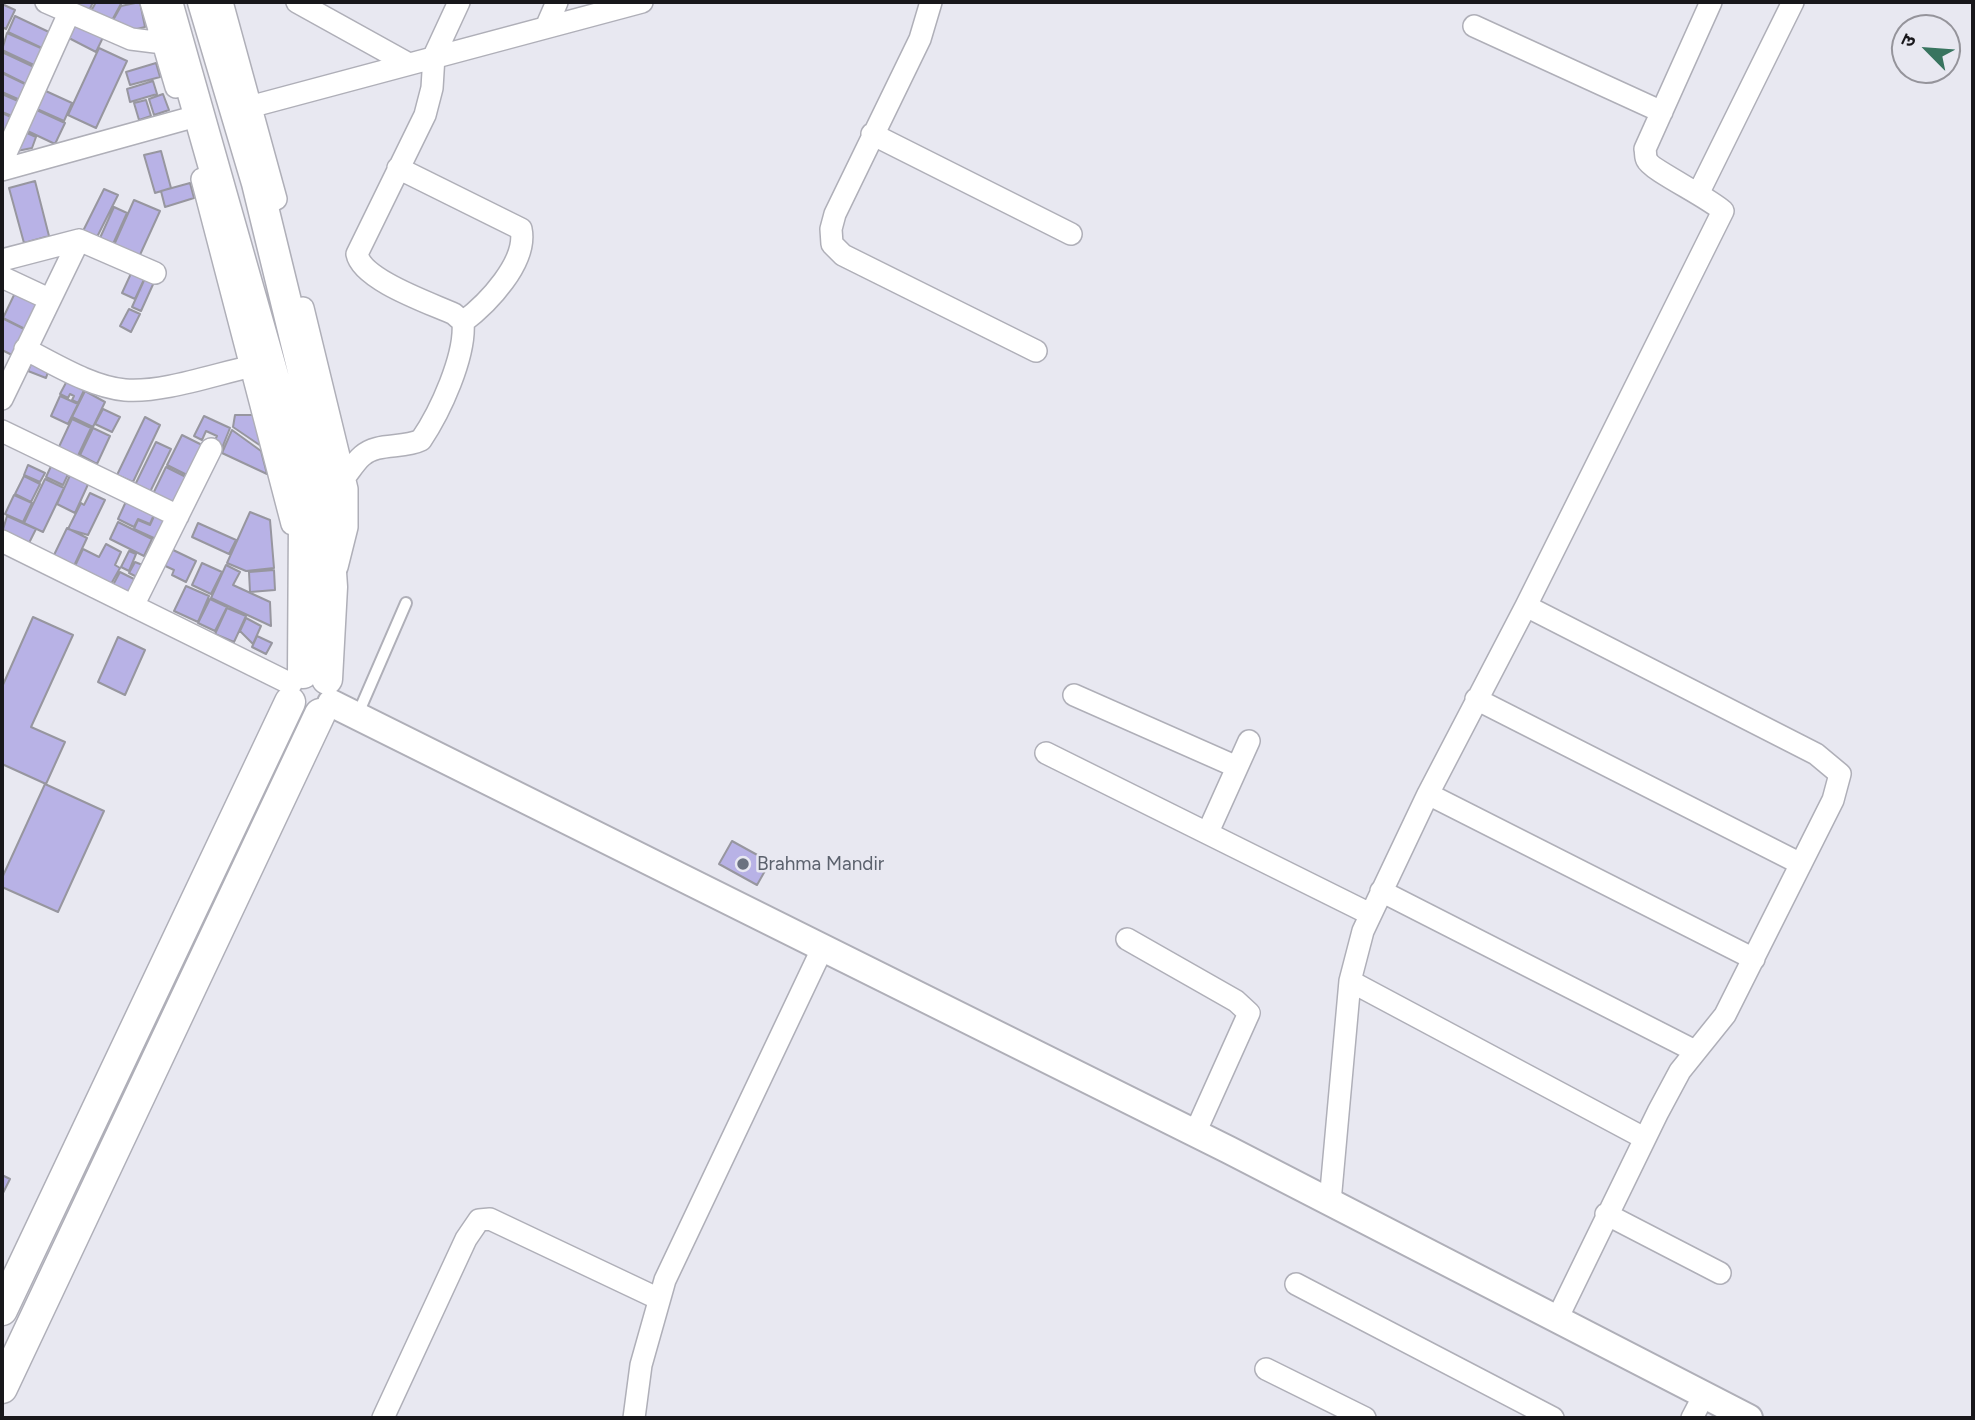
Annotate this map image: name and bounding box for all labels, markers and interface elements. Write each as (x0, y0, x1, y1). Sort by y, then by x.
north arrow (1891, 14, 1961, 84)
text: उ (1896, 31, 1921, 51)
place label: Brahma Mandir (757, 853, 884, 875)
marker: Brahma Mandir (735, 856, 751, 872)

